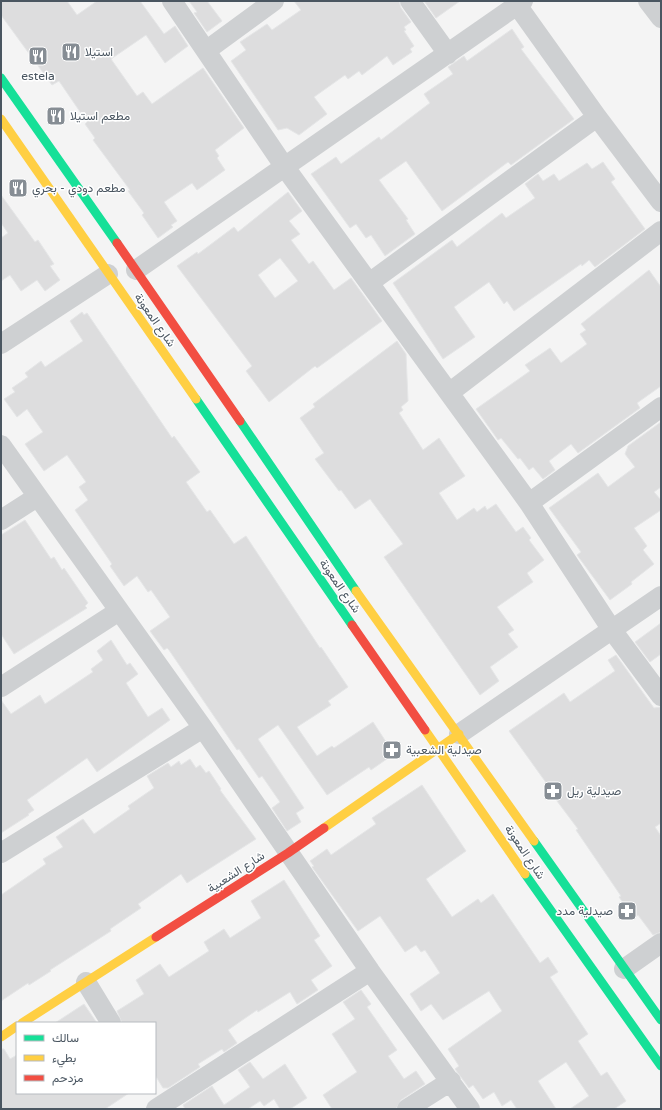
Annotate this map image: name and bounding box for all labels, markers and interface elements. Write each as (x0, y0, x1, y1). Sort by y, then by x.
restaurant icon: استيلا (60, 41, 82, 63)
restaurant icon: estela (27, 45, 49, 67)
place label: استيلا (85, 45, 113, 59)
place label: estela (21, 69, 55, 83)
restaurant icon: مطعم استيلا (45, 105, 67, 127)
place label: مطعم استيلا (70, 109, 130, 124)
restaurant icon: مطعم دودي - بحري (7, 177, 29, 199)
place label: مطعم دودي - بحري (32, 181, 125, 198)
street label: شارع المعونة (130, 290, 179, 351)
street label: شارع المعونة (315, 556, 364, 617)
pharmacy icon: صيدلية الشعبية (381, 739, 403, 761)
place label: صيدلية الشعبية (406, 743, 482, 757)
pharmacy icon: صيدلية ريل (542, 780, 564, 802)
place label: صيدلية ريل (567, 784, 621, 799)
street label: شارع المعونة (500, 822, 548, 883)
street label: شارع الشعبية (205, 848, 268, 897)
pharmacy icon: صيدلية مدد (616, 900, 638, 922)
place label: صيدلية مدد (557, 904, 613, 918)
legend (16, 1022, 156, 1094)
text: سالك (52, 1031, 79, 1045)
text: بطيء (52, 1051, 76, 1068)
text: مزدحم (52, 1071, 83, 1086)

